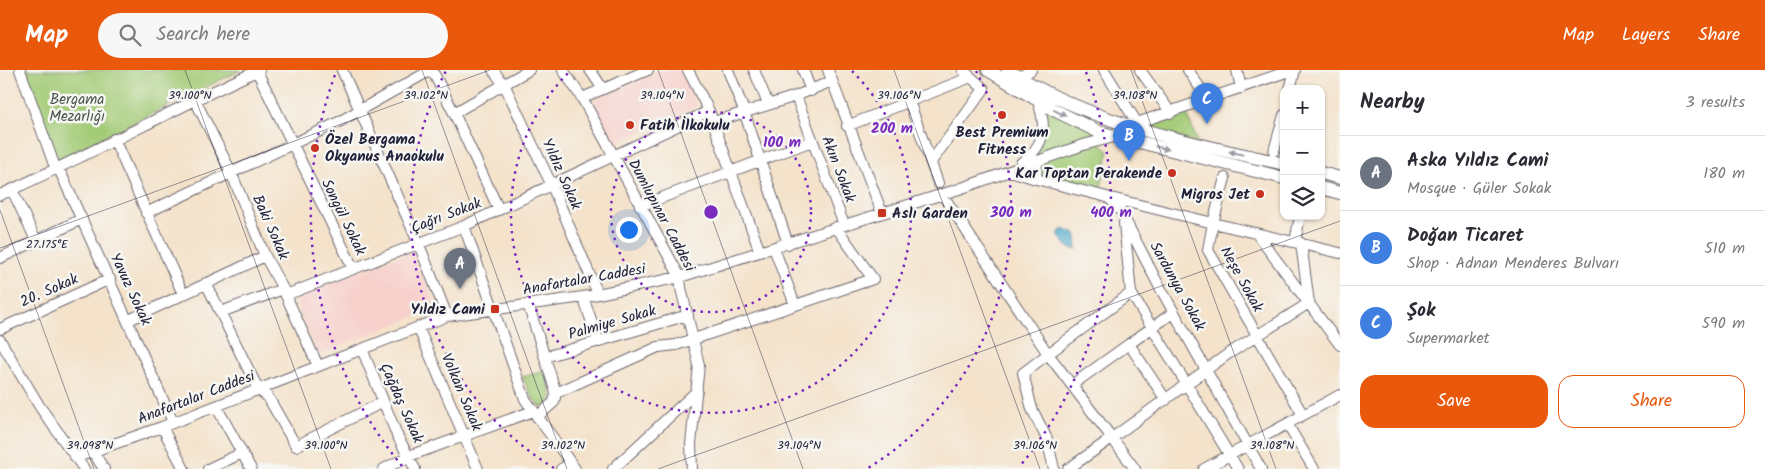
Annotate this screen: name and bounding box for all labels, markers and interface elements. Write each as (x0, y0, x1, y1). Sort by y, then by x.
search box (98, 13, 448, 58)
text: Map (25, 16, 68, 55)
text: Search here (156, 20, 250, 50)
icon: search (116, 21, 144, 49)
text: Map (1563, 21, 1594, 50)
text: Layers (1622, 21, 1670, 50)
text: Share (1698, 21, 1740, 50)
pin: C (1191, 83, 1223, 124)
map controls (1280, 85, 1325, 220)
button: + (1280, 85, 1325, 130)
text: 39.100°N (168, 86, 212, 105)
text: 39.102°N (404, 86, 448, 105)
text: 39.104°N (640, 86, 684, 105)
text: 39.106°N (877, 86, 921, 105)
text: 39.108°N (1113, 86, 1157, 105)
text: Nearby (1360, 86, 1425, 119)
park label: Bergama Mezarlığı (49, 88, 105, 129)
text: 3 results (1686, 90, 1745, 115)
marker: Best Premium Fitness (996, 109, 1008, 121)
one-way arrow (1053, 109, 1067, 117)
place label: Fatih İlkokulu (640, 114, 730, 138)
text: 200 m (871, 117, 913, 141)
marker: Fatih İlkokulu (624, 119, 636, 131)
pin: B (1113, 120, 1145, 161)
place label: Best Premium Fitness (956, 121, 1048, 162)
place label: Özel Bergama Okyanus Anaokulu (325, 128, 444, 169)
button: − (1280, 130, 1325, 175)
text: 100 m (763, 131, 801, 155)
street label: Akın Sokak (814, 132, 862, 207)
street label: Yıldız Sokak (535, 135, 588, 215)
marker: Özel Bergama Okyanus Anaokulu (309, 142, 321, 154)
one-way arrow (1154, 144, 1169, 152)
text: Aska Yıldız Cami (1407, 146, 1548, 176)
one-way arrow (1229, 149, 1244, 157)
street label: Dumlupınar Caddesi (621, 155, 702, 277)
text: A (1371, 161, 1381, 186)
text: 180 m (1703, 161, 1745, 186)
place label: Kar Toptan Perakende (1015, 162, 1163, 186)
marker: Kar Toptan Perakende (1166, 167, 1178, 179)
street label: Songül Sokak (314, 175, 372, 261)
button: layers (1280, 175, 1325, 220)
text: Mosque · Güler Sokak (1407, 176, 1551, 201)
place label: Migros Jet (1181, 183, 1250, 207)
marker: Migros Jet (1254, 188, 1266, 200)
street label: Baki Sokak (245, 191, 295, 265)
street label: Çağrı Sokak (408, 191, 486, 240)
text: 300 m (989, 201, 1032, 225)
text: 400 m (1090, 201, 1132, 225)
place label: Aslı Garden (892, 202, 968, 226)
centre of rings (702, 203, 720, 221)
marker: Aslı Garden (876, 207, 888, 219)
your location (616, 217, 642, 243)
text: Doğan Ticaret (1407, 221, 1524, 251)
text: 27.175°E (26, 235, 69, 254)
text: B (1371, 236, 1381, 261)
text: 510 m (1704, 236, 1745, 261)
street label: Sardunya Sokak (1143, 238, 1212, 336)
street label: Neşe Sokak (1213, 242, 1270, 318)
pin: A (444, 248, 476, 289)
street label: Yavuz Sokak (103, 249, 158, 331)
text: Shop · Adnan Menderes Bulvarı (1407, 251, 1619, 276)
street label: Anafartalar Caddesi (521, 257, 649, 303)
street label: 20. Sokak (16, 267, 83, 314)
text: Şok (1407, 296, 1435, 326)
place label: Yıldız Cami (411, 298, 486, 322)
street label: Palmiye Sokak (566, 299, 660, 347)
marker: Yıldız Cami (489, 303, 501, 315)
text: C (1371, 311, 1381, 336)
text: 590 m (1701, 311, 1745, 336)
text: Supermarket (1407, 326, 1490, 351)
street label: Volkan Sokak (434, 350, 489, 436)
street label: Çağdaş Sokak (373, 359, 430, 448)
street label: Anafartalar Caddesi (134, 364, 260, 431)
button: Save (1360, 375, 1548, 428)
button: Share (1558, 375, 1745, 428)
text: 39.098°N (67, 436, 113, 455)
text: 39.100°N (304, 436, 348, 455)
text: 39.102°N (541, 436, 585, 455)
text: 39.104°N (777, 436, 821, 455)
text: 39.106°N (1013, 436, 1057, 455)
text: 39.108°N (1250, 436, 1294, 455)

